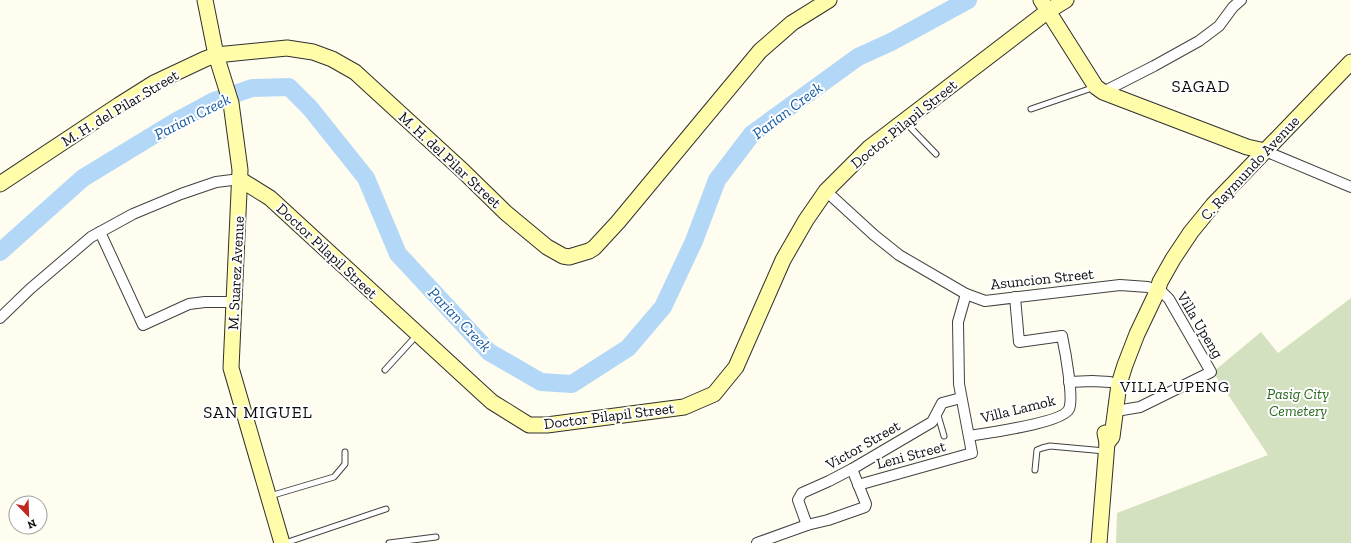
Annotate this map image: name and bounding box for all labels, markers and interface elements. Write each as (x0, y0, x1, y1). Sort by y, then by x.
street label: M. H. del Pilar Street (58, 66, 182, 150)
street label: Doctor Pilapil Street (847, 75, 961, 172)
district label: SAGAD (1172, 76, 1230, 96)
water label: Parian Creek (749, 78, 826, 143)
water label: Parian Creek (151, 89, 233, 144)
street label: M. H. del Pilar Street (395, 108, 505, 212)
street label: C. Raymundo Avenue (1197, 112, 1303, 224)
street label: Doctor Pilapil Street (273, 200, 381, 303)
street label: M. Suarez Avenue (224, 215, 248, 331)
street label: Asuncion Street (990, 265, 1095, 293)
water label: Parian Creek (424, 283, 495, 356)
street label: Villa Upeng (1172, 287, 1227, 362)
district label: VILLA UPENG (1119, 377, 1230, 396)
park label: Pasig City Cemetery (1267, 385, 1329, 420)
street label: Villa Lamok (978, 391, 1057, 427)
street label: Doctor Pilapil Street (543, 399, 676, 433)
district label: SAN MIGUEL (203, 402, 313, 422)
street label: Victor Street (822, 416, 904, 474)
street label: Leni Street (874, 437, 948, 473)
north arrow (8, 495, 48, 535)
text: N (25, 516, 38, 532)

